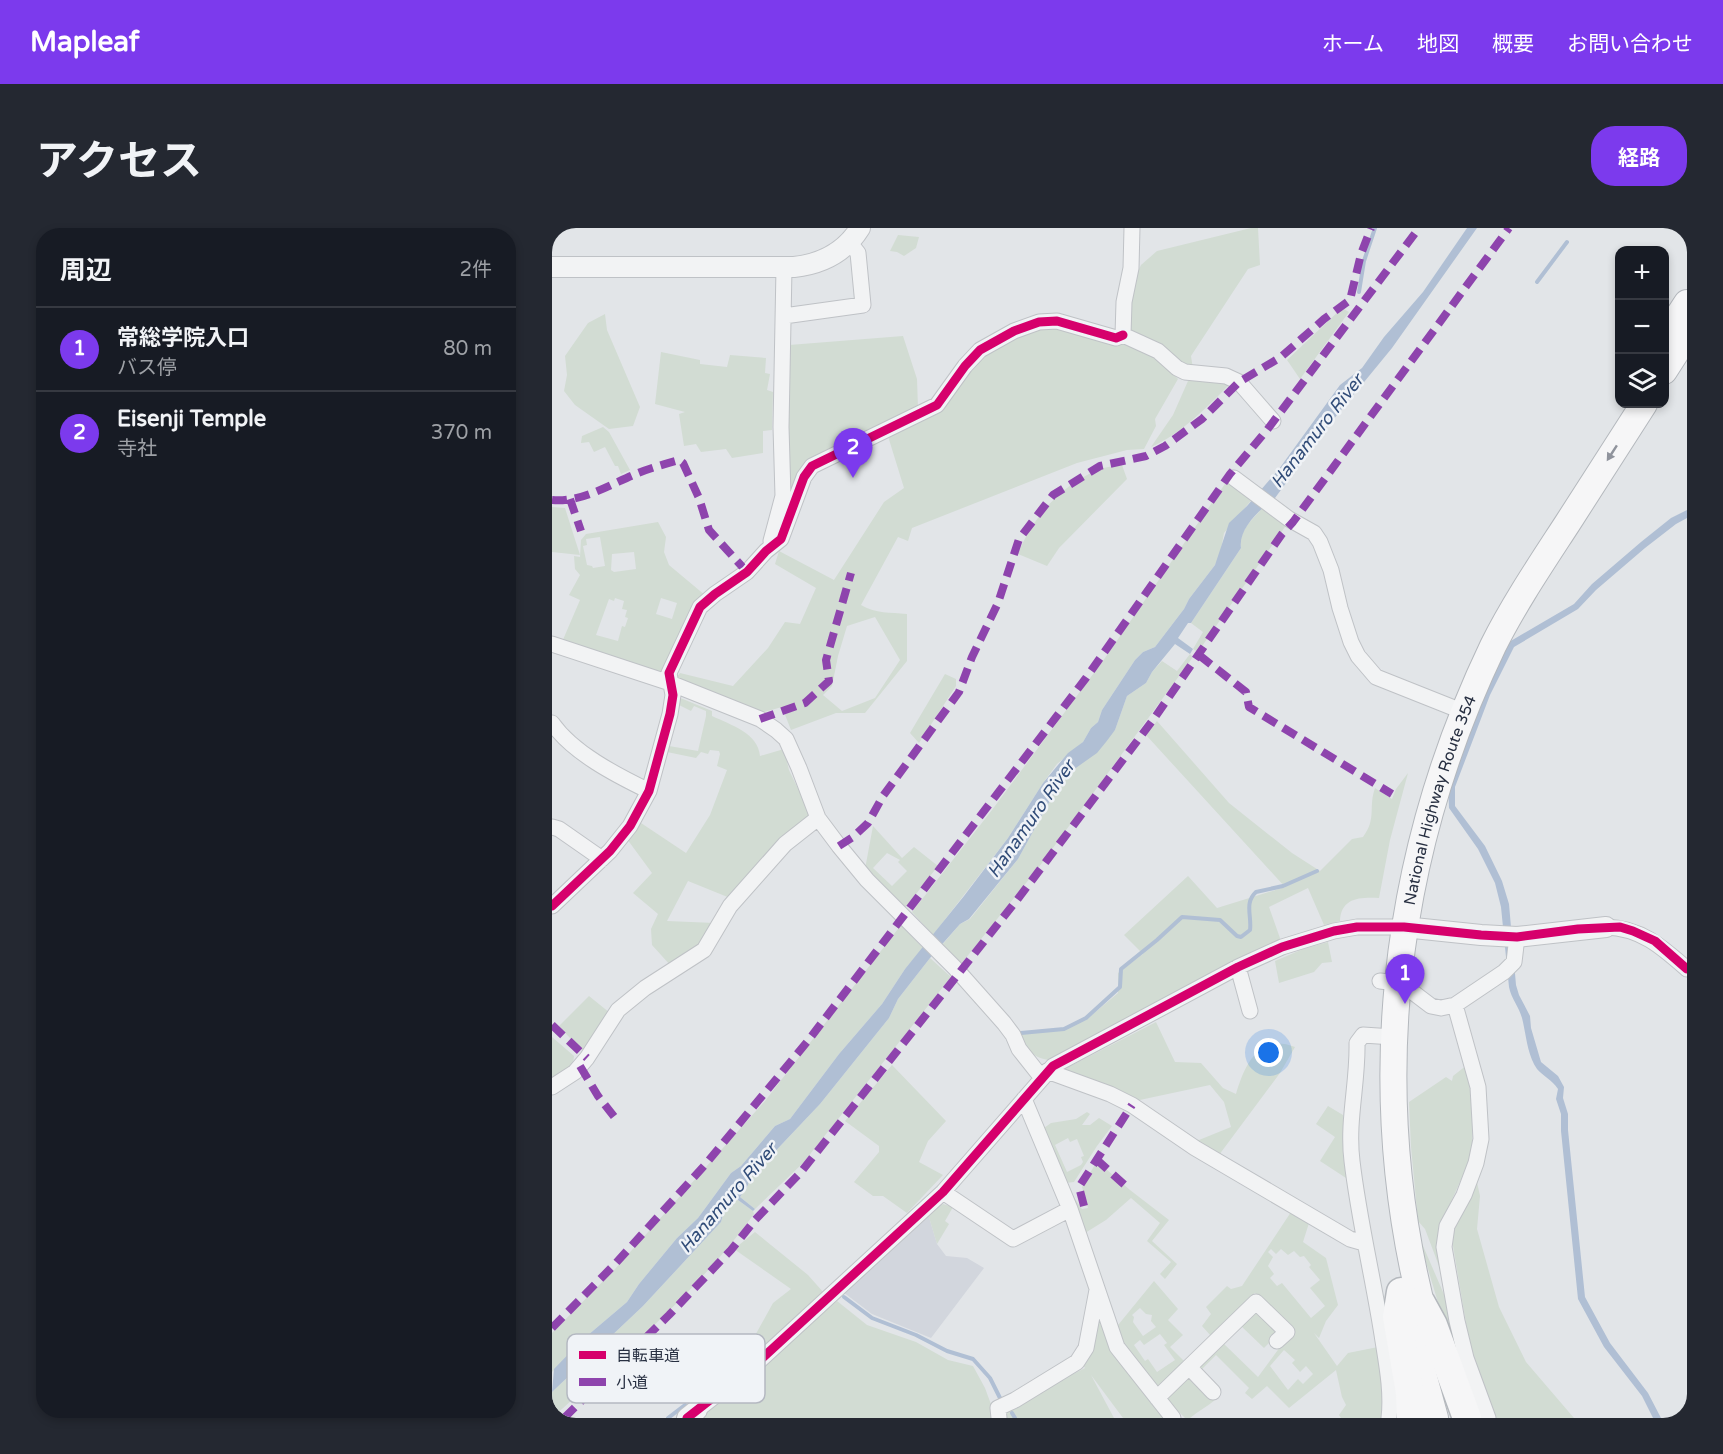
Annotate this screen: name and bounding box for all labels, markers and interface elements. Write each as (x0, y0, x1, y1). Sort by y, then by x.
text: Mapleaf (30, 25, 139, 59)
text: ホーム (1322, 32, 1384, 57)
text: 地図 (1417, 32, 1459, 57)
text: 概要 (1492, 32, 1534, 57)
text: お問い合わせ (1567, 32, 1693, 57)
button: 経路 (1591, 126, 1687, 186)
text: アクセス (36, 136, 202, 187)
map controls (1615, 246, 1669, 408)
button: + (1615, 246, 1669, 300)
text: 周辺 (60, 255, 112, 286)
text: 2件 (459, 258, 492, 282)
button: − (1615, 300, 1669, 354)
text: 常総学院入口 (117, 325, 249, 351)
text: 1 (73, 337, 86, 361)
text: 80 m (443, 337, 492, 361)
button: layers (1615, 354, 1669, 408)
text: バス停 (117, 356, 177, 380)
water label: Hanamuro River (1266, 368, 1370, 492)
text: Eisenji Temple (117, 406, 266, 432)
text: 2 (73, 421, 86, 445)
text: 370 m (431, 421, 492, 445)
pin: 2 (834, 428, 872, 478)
text: 寺社 (117, 437, 157, 461)
one-way arrow (1607, 445, 1618, 461)
street label: National Highway Route 354 (1400, 692, 1481, 907)
water label: Hanamuro River (982, 754, 1081, 882)
pin: 1 (1386, 954, 1424, 1004)
your location (1254, 1038, 1283, 1067)
water label: Hanamuro River (674, 1137, 783, 1257)
legend (567, 1334, 765, 1403)
text: 自転車道 (616, 1346, 680, 1366)
text: 小道 (616, 1373, 648, 1393)

